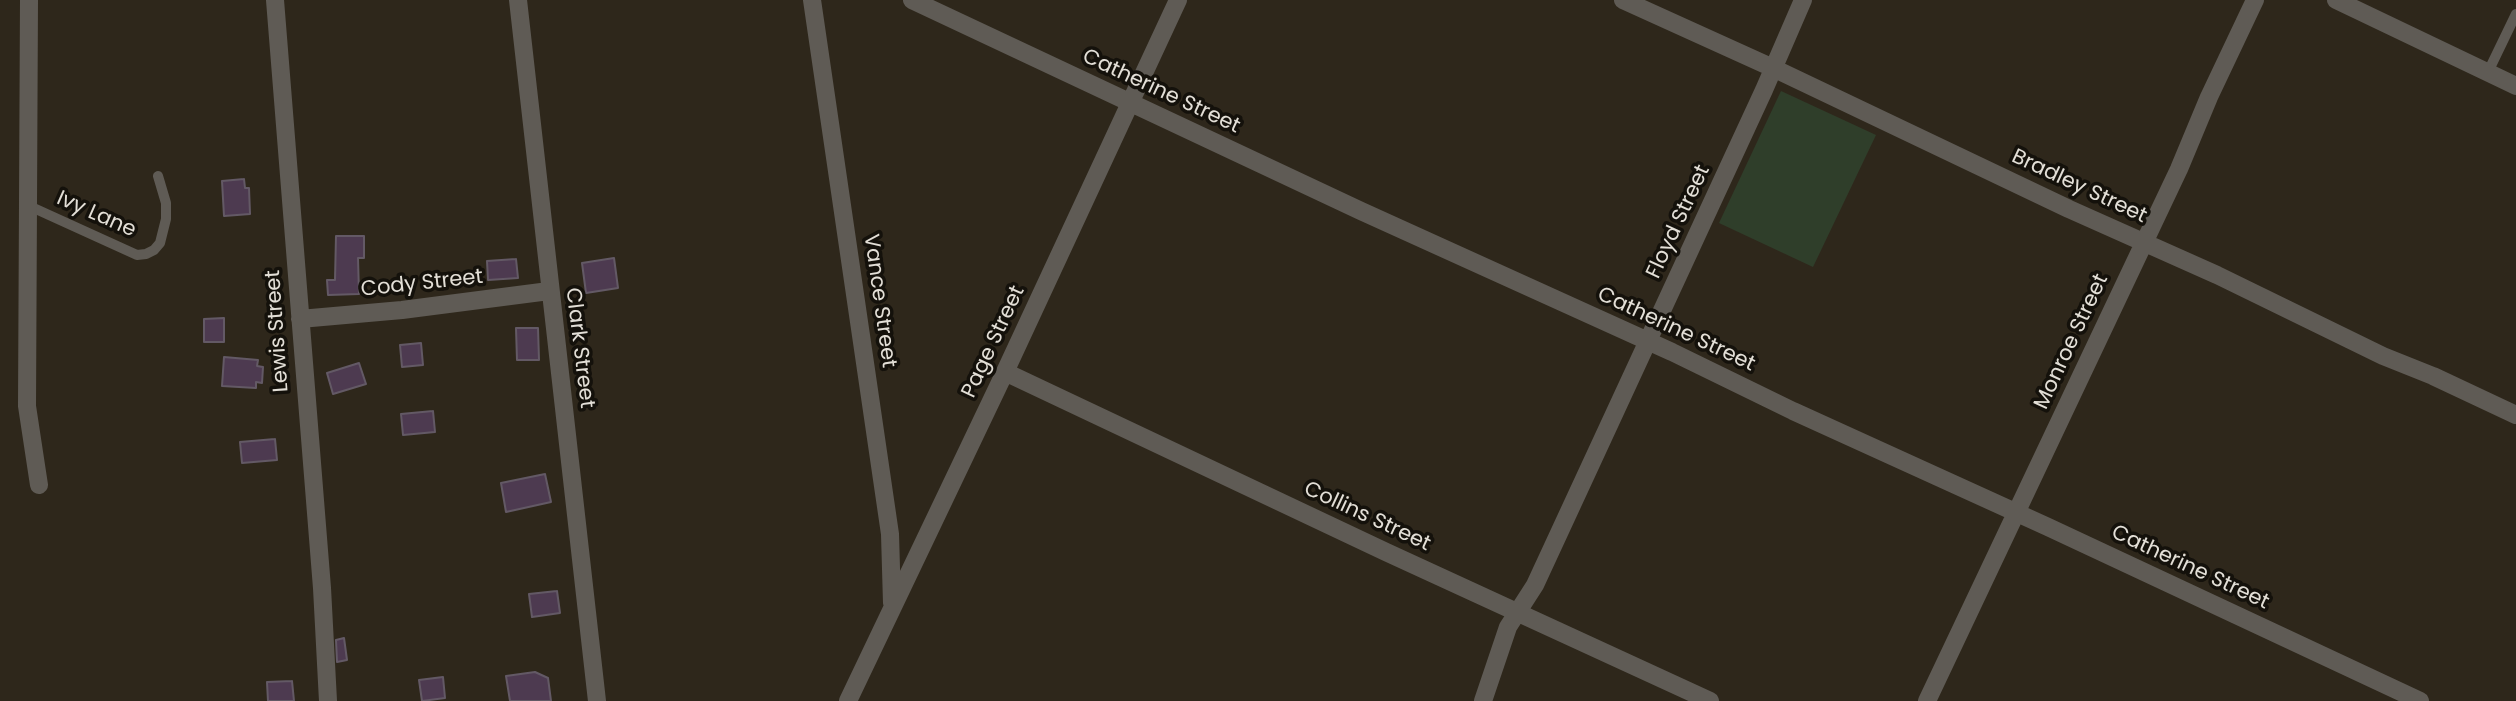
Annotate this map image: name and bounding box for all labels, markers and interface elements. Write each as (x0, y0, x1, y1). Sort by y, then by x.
street label: Catherine Street (1078, 44, 1244, 140)
street label: Bradley Street (2007, 145, 2151, 229)
street label: Floyd Street (1642, 161, 1716, 283)
street label: Ivy Lane (52, 186, 140, 244)
street label: Vance Street (857, 233, 901, 369)
street label: Cody Street (360, 265, 484, 303)
street label: Lewis Street (261, 269, 295, 393)
street label: Monroe Street (2030, 270, 2114, 414)
street label: Page Street (957, 282, 1031, 402)
street label: Catherine Street (1593, 282, 1759, 378)
street label: Clark Street (559, 286, 599, 410)
street label: Collins Street (1300, 477, 1434, 557)
street label: Catherine Street (2107, 520, 2273, 616)

